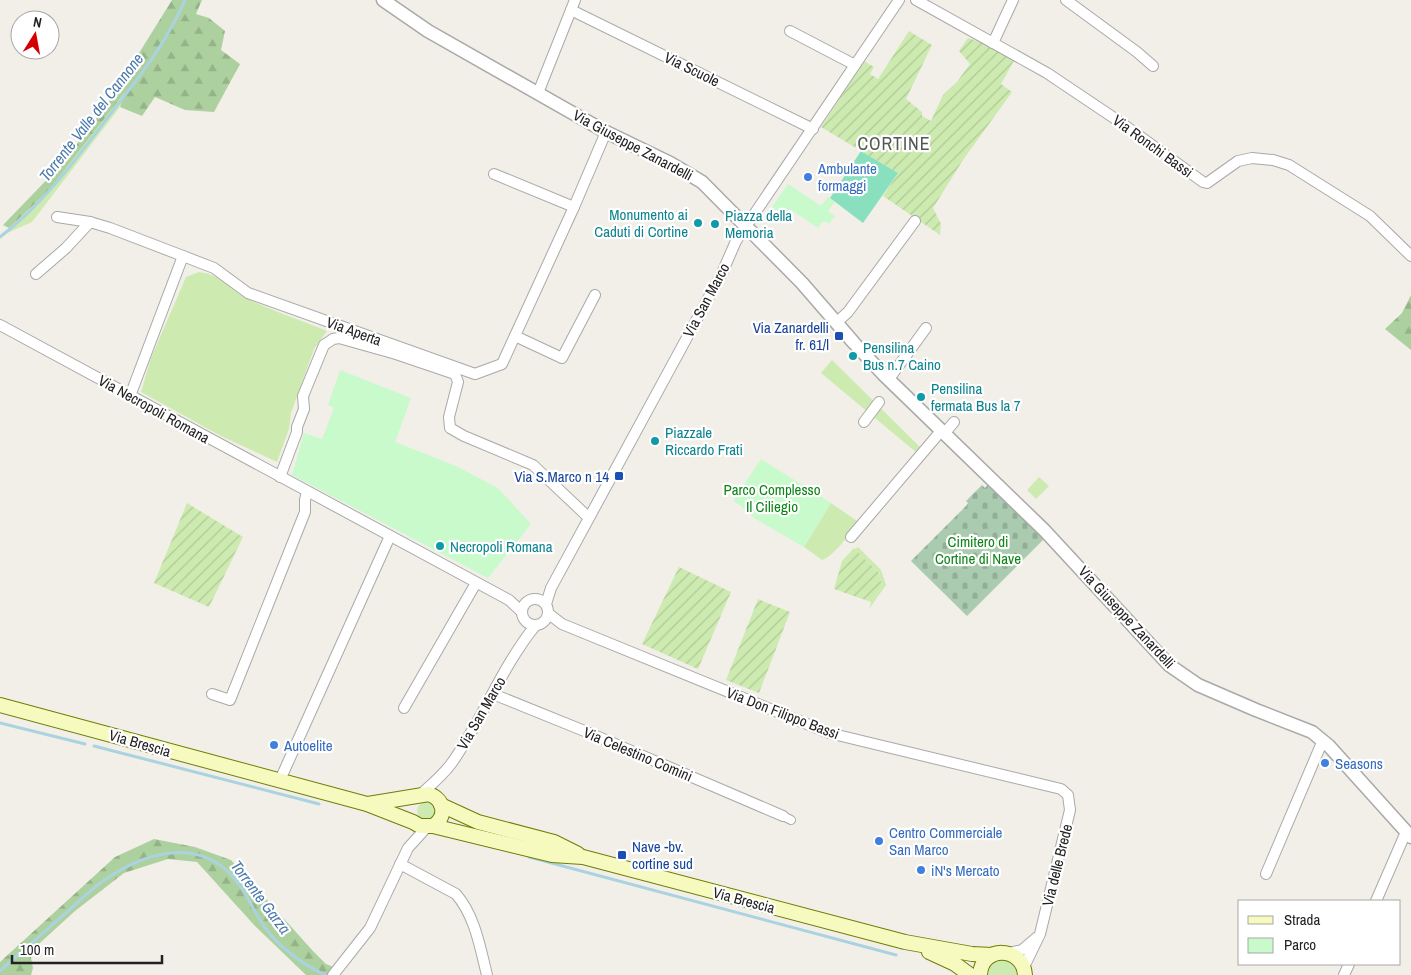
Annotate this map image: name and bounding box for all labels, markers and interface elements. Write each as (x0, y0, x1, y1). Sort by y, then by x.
north arrow (10, 10, 60, 60)
text: N (32, 13, 43, 32)
street label: Via Scuole (661, 47, 723, 92)
water label: Torrente Valle del Cannone (34, 48, 148, 186)
street label: Via Giuseppe Zanardelli (569, 104, 697, 186)
street label: Via Ronchi Bassi (1108, 110, 1198, 182)
district label: CORTINE (857, 131, 931, 156)
place label: Ambulante formaggi (817, 158, 877, 196)
marker: Ambulante formaggi (802, 171, 814, 183)
place label: Monumento ai Caduti di Cortine (594, 204, 688, 242)
place label: Piazza della Memoria (725, 205, 792, 243)
marker: Monumento ai Caduti di Cortine (692, 217, 704, 229)
marker: Piazza della Memoria (709, 218, 721, 230)
street label: Via San Marco (678, 259, 734, 341)
street label: Via Aperta (324, 311, 385, 351)
place label: Via Zanardelli fr. 61/l (753, 317, 829, 355)
marker: Via Zanardelli fr. 61/l (833, 330, 845, 342)
place label: Pensilina Bus n.7 Caino (863, 337, 941, 375)
marker: Pensilina Bus n.7 Caino (847, 350, 859, 362)
street label: Via Necropoli Romana (95, 370, 214, 448)
place label: Pensilina fermata Bus la 7 (931, 378, 1021, 416)
marker: Pensilina fermata Bus la 7 (915, 391, 927, 403)
place label: Piazzale Riccardo Frati (665, 422, 743, 460)
marker: Piazzale Riccardo Frati (649, 435, 661, 447)
place label: Via S.Marco n 14 (514, 466, 609, 487)
marker: Via S.Marco n 14 (613, 470, 625, 482)
park label: Parco Complesso Il Ciliegio (723, 479, 821, 517)
park label: Cimitero di Cortine di Nave (935, 531, 1021, 569)
place label: Necropoli Romana (450, 536, 553, 557)
marker: Necropoli Romana (434, 540, 446, 552)
street label: Via Giuseppe Zanardelli (1074, 561, 1180, 673)
street label: Via San Marco (452, 672, 510, 753)
street label: Via Don Filippo Bassi (723, 682, 843, 744)
street label: Via Celestino Comini (580, 722, 696, 786)
street label: Via Brescia (107, 724, 174, 762)
place label: Autoelite (283, 735, 333, 756)
marker: Autoelite (268, 739, 280, 751)
place label: Seasons (1335, 753, 1383, 774)
marker: Seasons (1319, 757, 1331, 769)
place label: Centro Commerciale San Marco (889, 822, 1003, 860)
street label: Via delle Brede (1037, 822, 1077, 908)
marker: Centro Commerciale San Marco (873, 835, 885, 847)
place label: Nave -bv. cortine sud (632, 836, 693, 874)
marker: Nave -bv. cortine sud (616, 849, 628, 861)
water label: Torrente Garza (226, 856, 296, 938)
place label: iN's Mercato (931, 860, 1000, 881)
marker: iN's Mercato (915, 864, 927, 876)
street label: Via Brescia (711, 882, 777, 918)
legend (1238, 900, 1401, 965)
text: Strada (1284, 909, 1320, 930)
scale bar (12, 932, 162, 964)
text: Parco (1284, 934, 1316, 955)
text: 100 m (20, 939, 54, 960)

